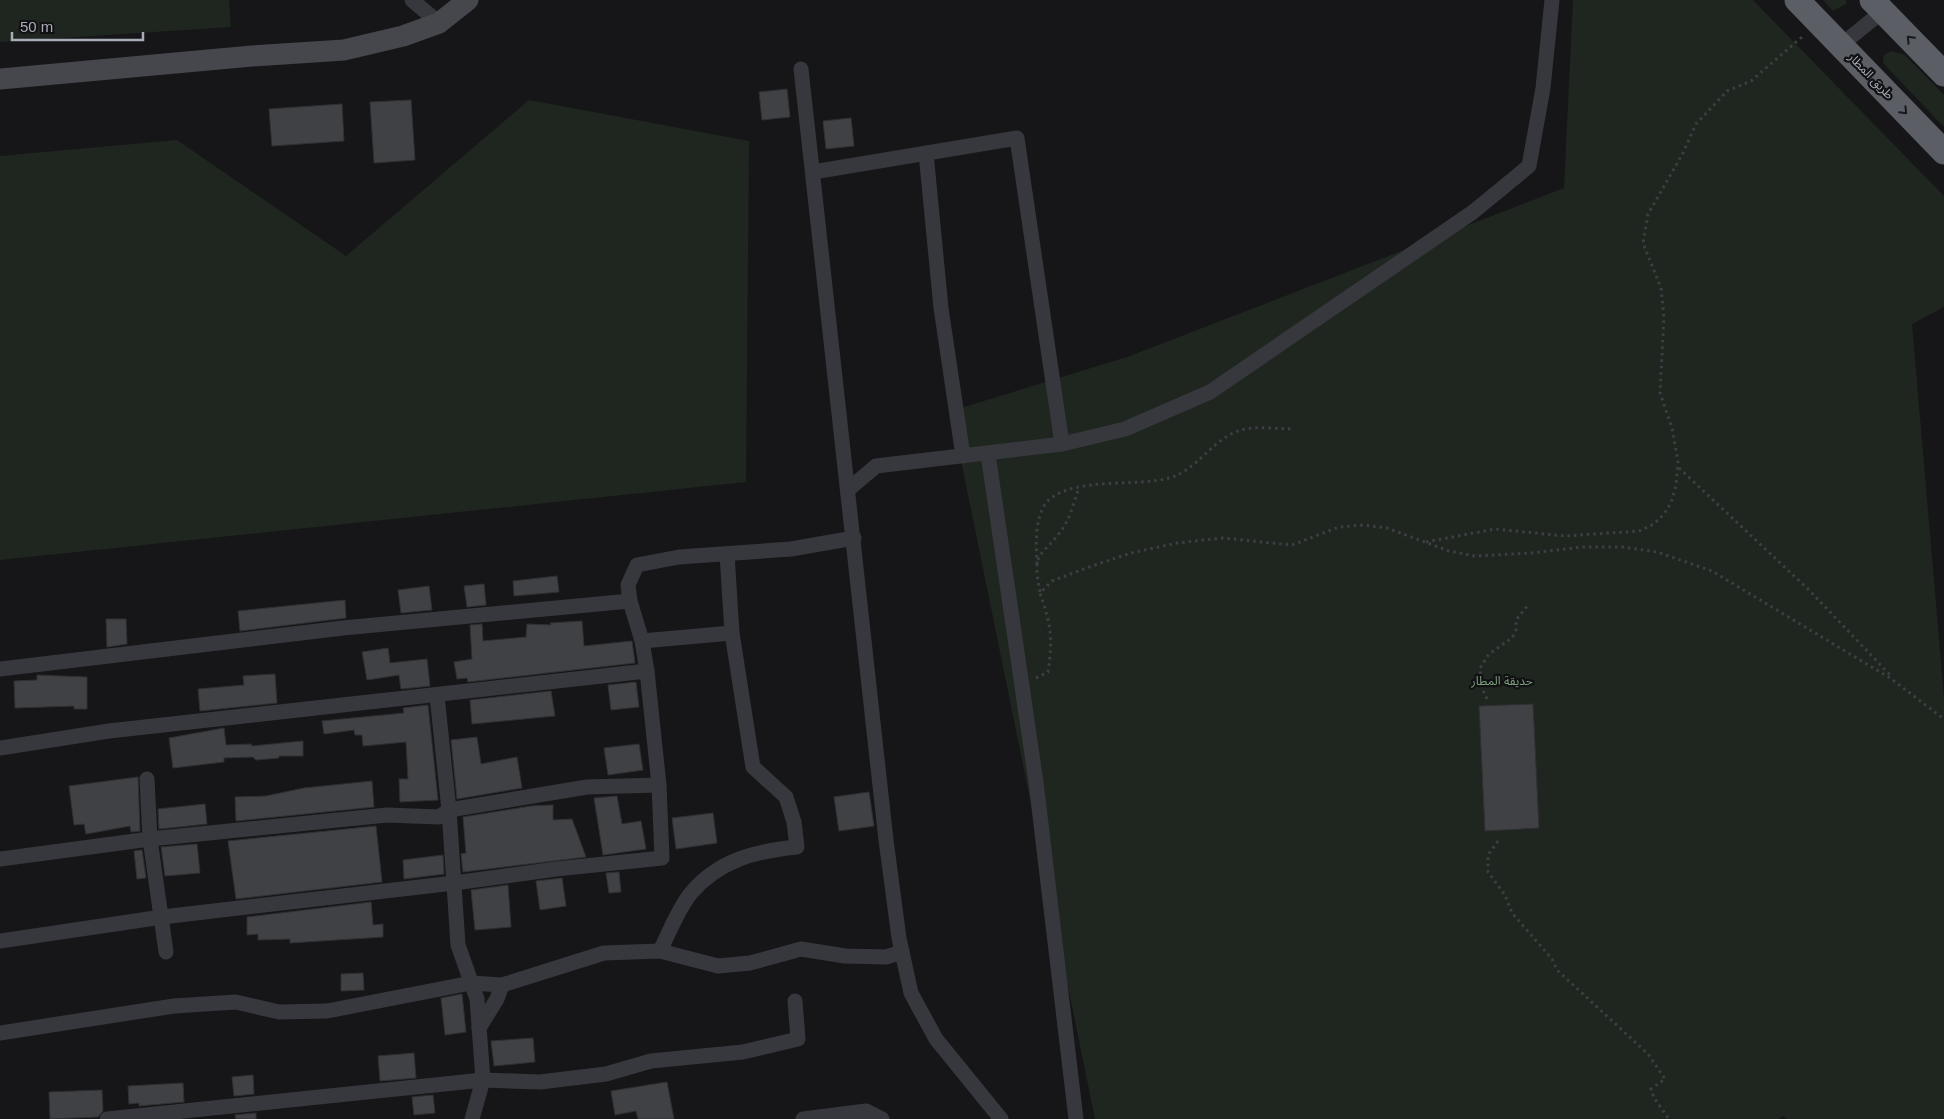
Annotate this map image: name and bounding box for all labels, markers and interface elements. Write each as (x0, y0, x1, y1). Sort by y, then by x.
scale bar (12, 10, 144, 42)
text: 50 m (20, 18, 53, 35)
one-way arrow (1907, 36, 1916, 45)
street label: طريق المطار (1844, 49, 1896, 103)
one-way arrow (1898, 105, 1907, 114)
park label: حديقة المطار (1470, 674, 1533, 688)

